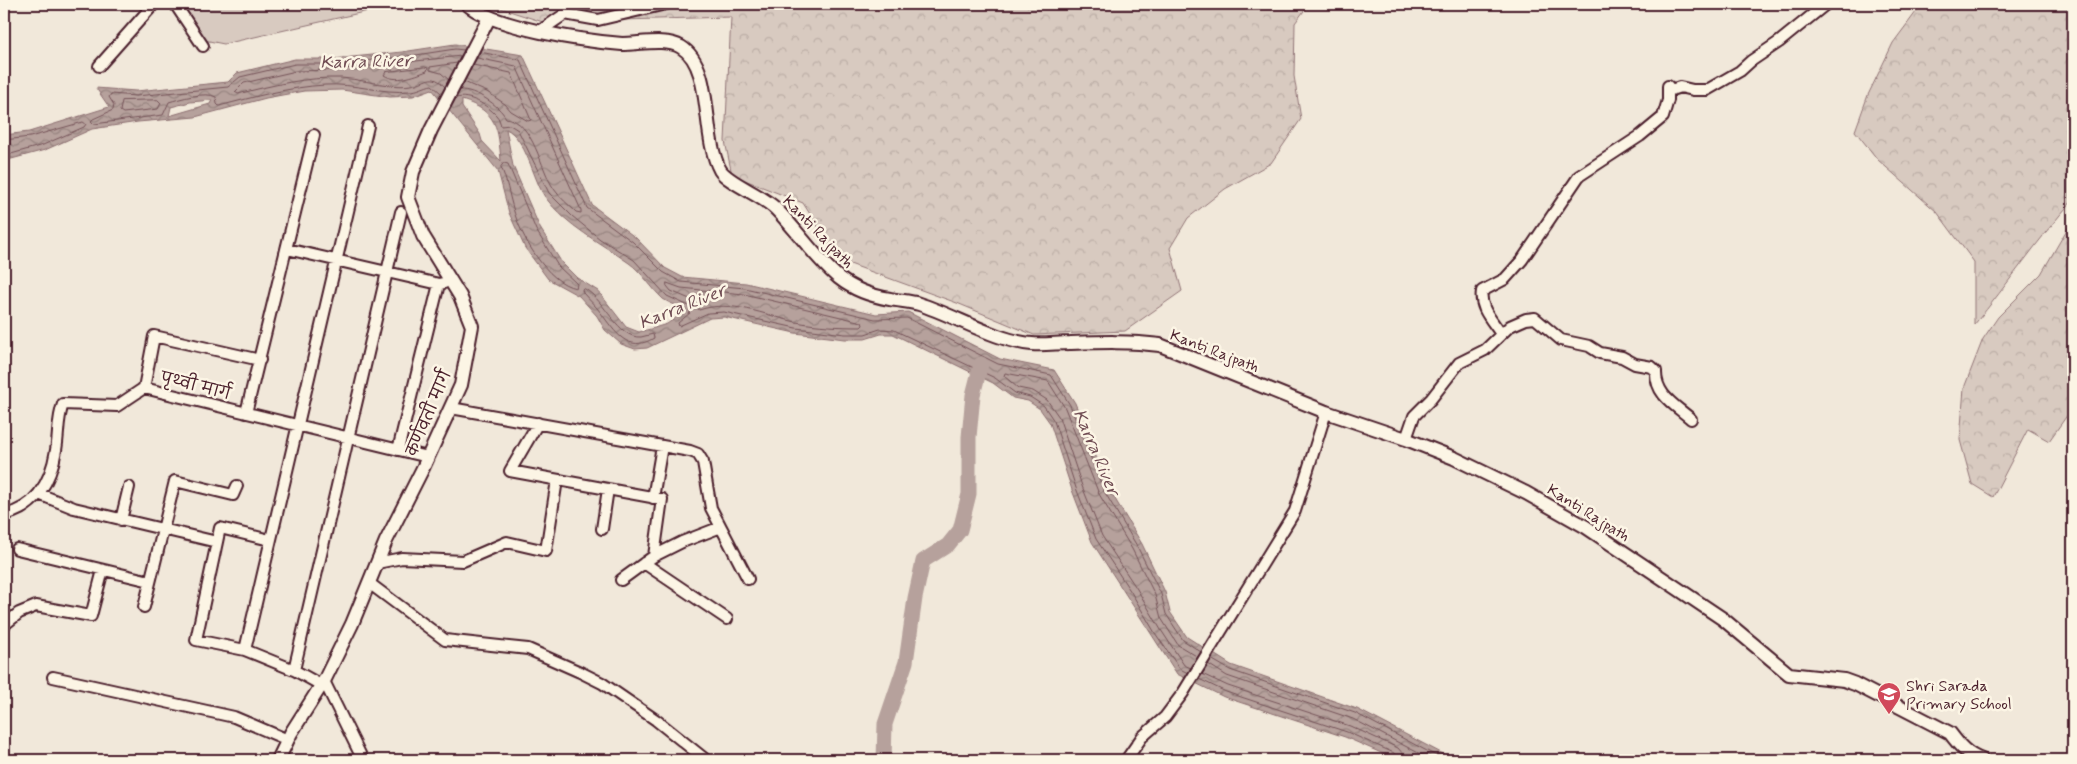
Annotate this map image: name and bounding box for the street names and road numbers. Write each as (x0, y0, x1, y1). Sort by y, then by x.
street label: Kanti Rajpath (778, 191, 858, 273)
street label: Kanti Rajpath (1167, 325, 1262, 378)
street label: पृथ्वी मार्ग (157, 365, 235, 407)
street label: कर्णवती मार्ग (400, 366, 457, 460)
street label: Kanti Rajpath (1543, 480, 1634, 547)

